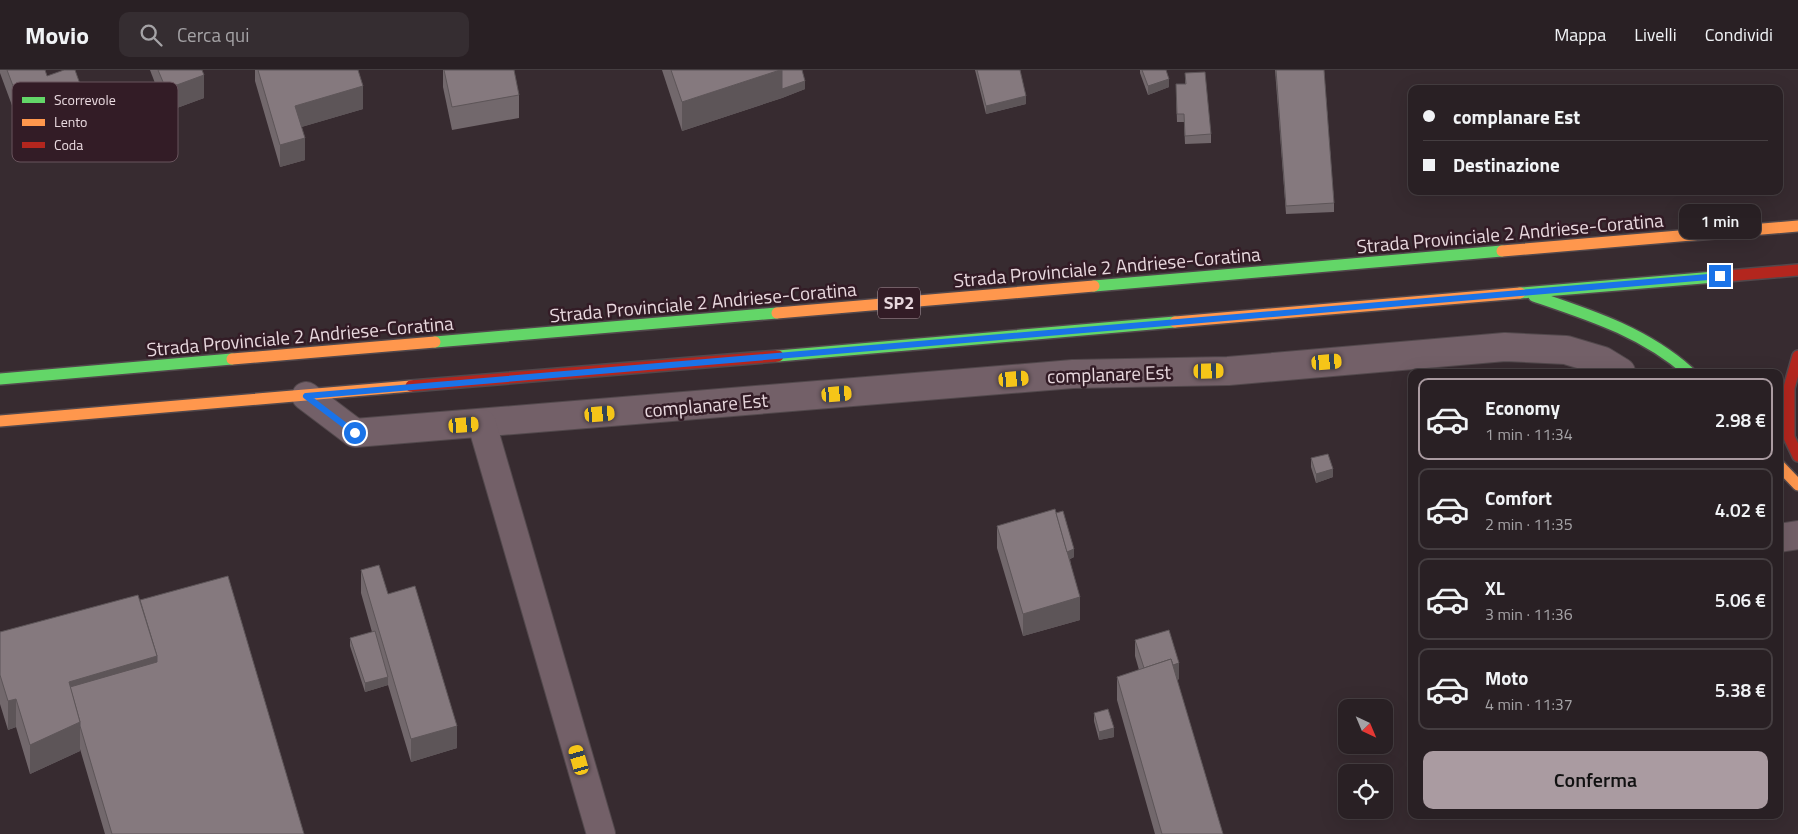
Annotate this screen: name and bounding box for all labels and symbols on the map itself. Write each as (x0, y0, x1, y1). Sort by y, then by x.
legend (12, 82, 178, 162)
text: Scorrevole (54, 89, 116, 110)
text: Lento (54, 111, 88, 132)
text: Coda (54, 134, 83, 155)
callout: 1 min (1679, 204, 1761, 238)
street label: Strada Provinciale 2 Andriese-Coratina (1355, 205, 1665, 260)
street label: Strada Provinciale 2 Andriese-Coratina (952, 239, 1262, 294)
route end (1709, 265, 1731, 287)
street label: Strada Provinciale 2 Andriese-Coratina (548, 274, 858, 329)
road number: SP2 (878, 288, 920, 318)
street label: Strada Provinciale 2 Andriese-Coratina (145, 308, 455, 363)
car (1311, 353, 1342, 371)
street label: complanare Est (1047, 357, 1172, 390)
car (1193, 363, 1224, 379)
car (998, 370, 1029, 388)
street label: complanare Est (643, 385, 769, 424)
car (821, 385, 852, 403)
car (584, 405, 615, 423)
car (448, 416, 479, 434)
route start (344, 422, 366, 444)
north arrow (1338, 699, 1392, 754)
car (567, 744, 590, 776)

